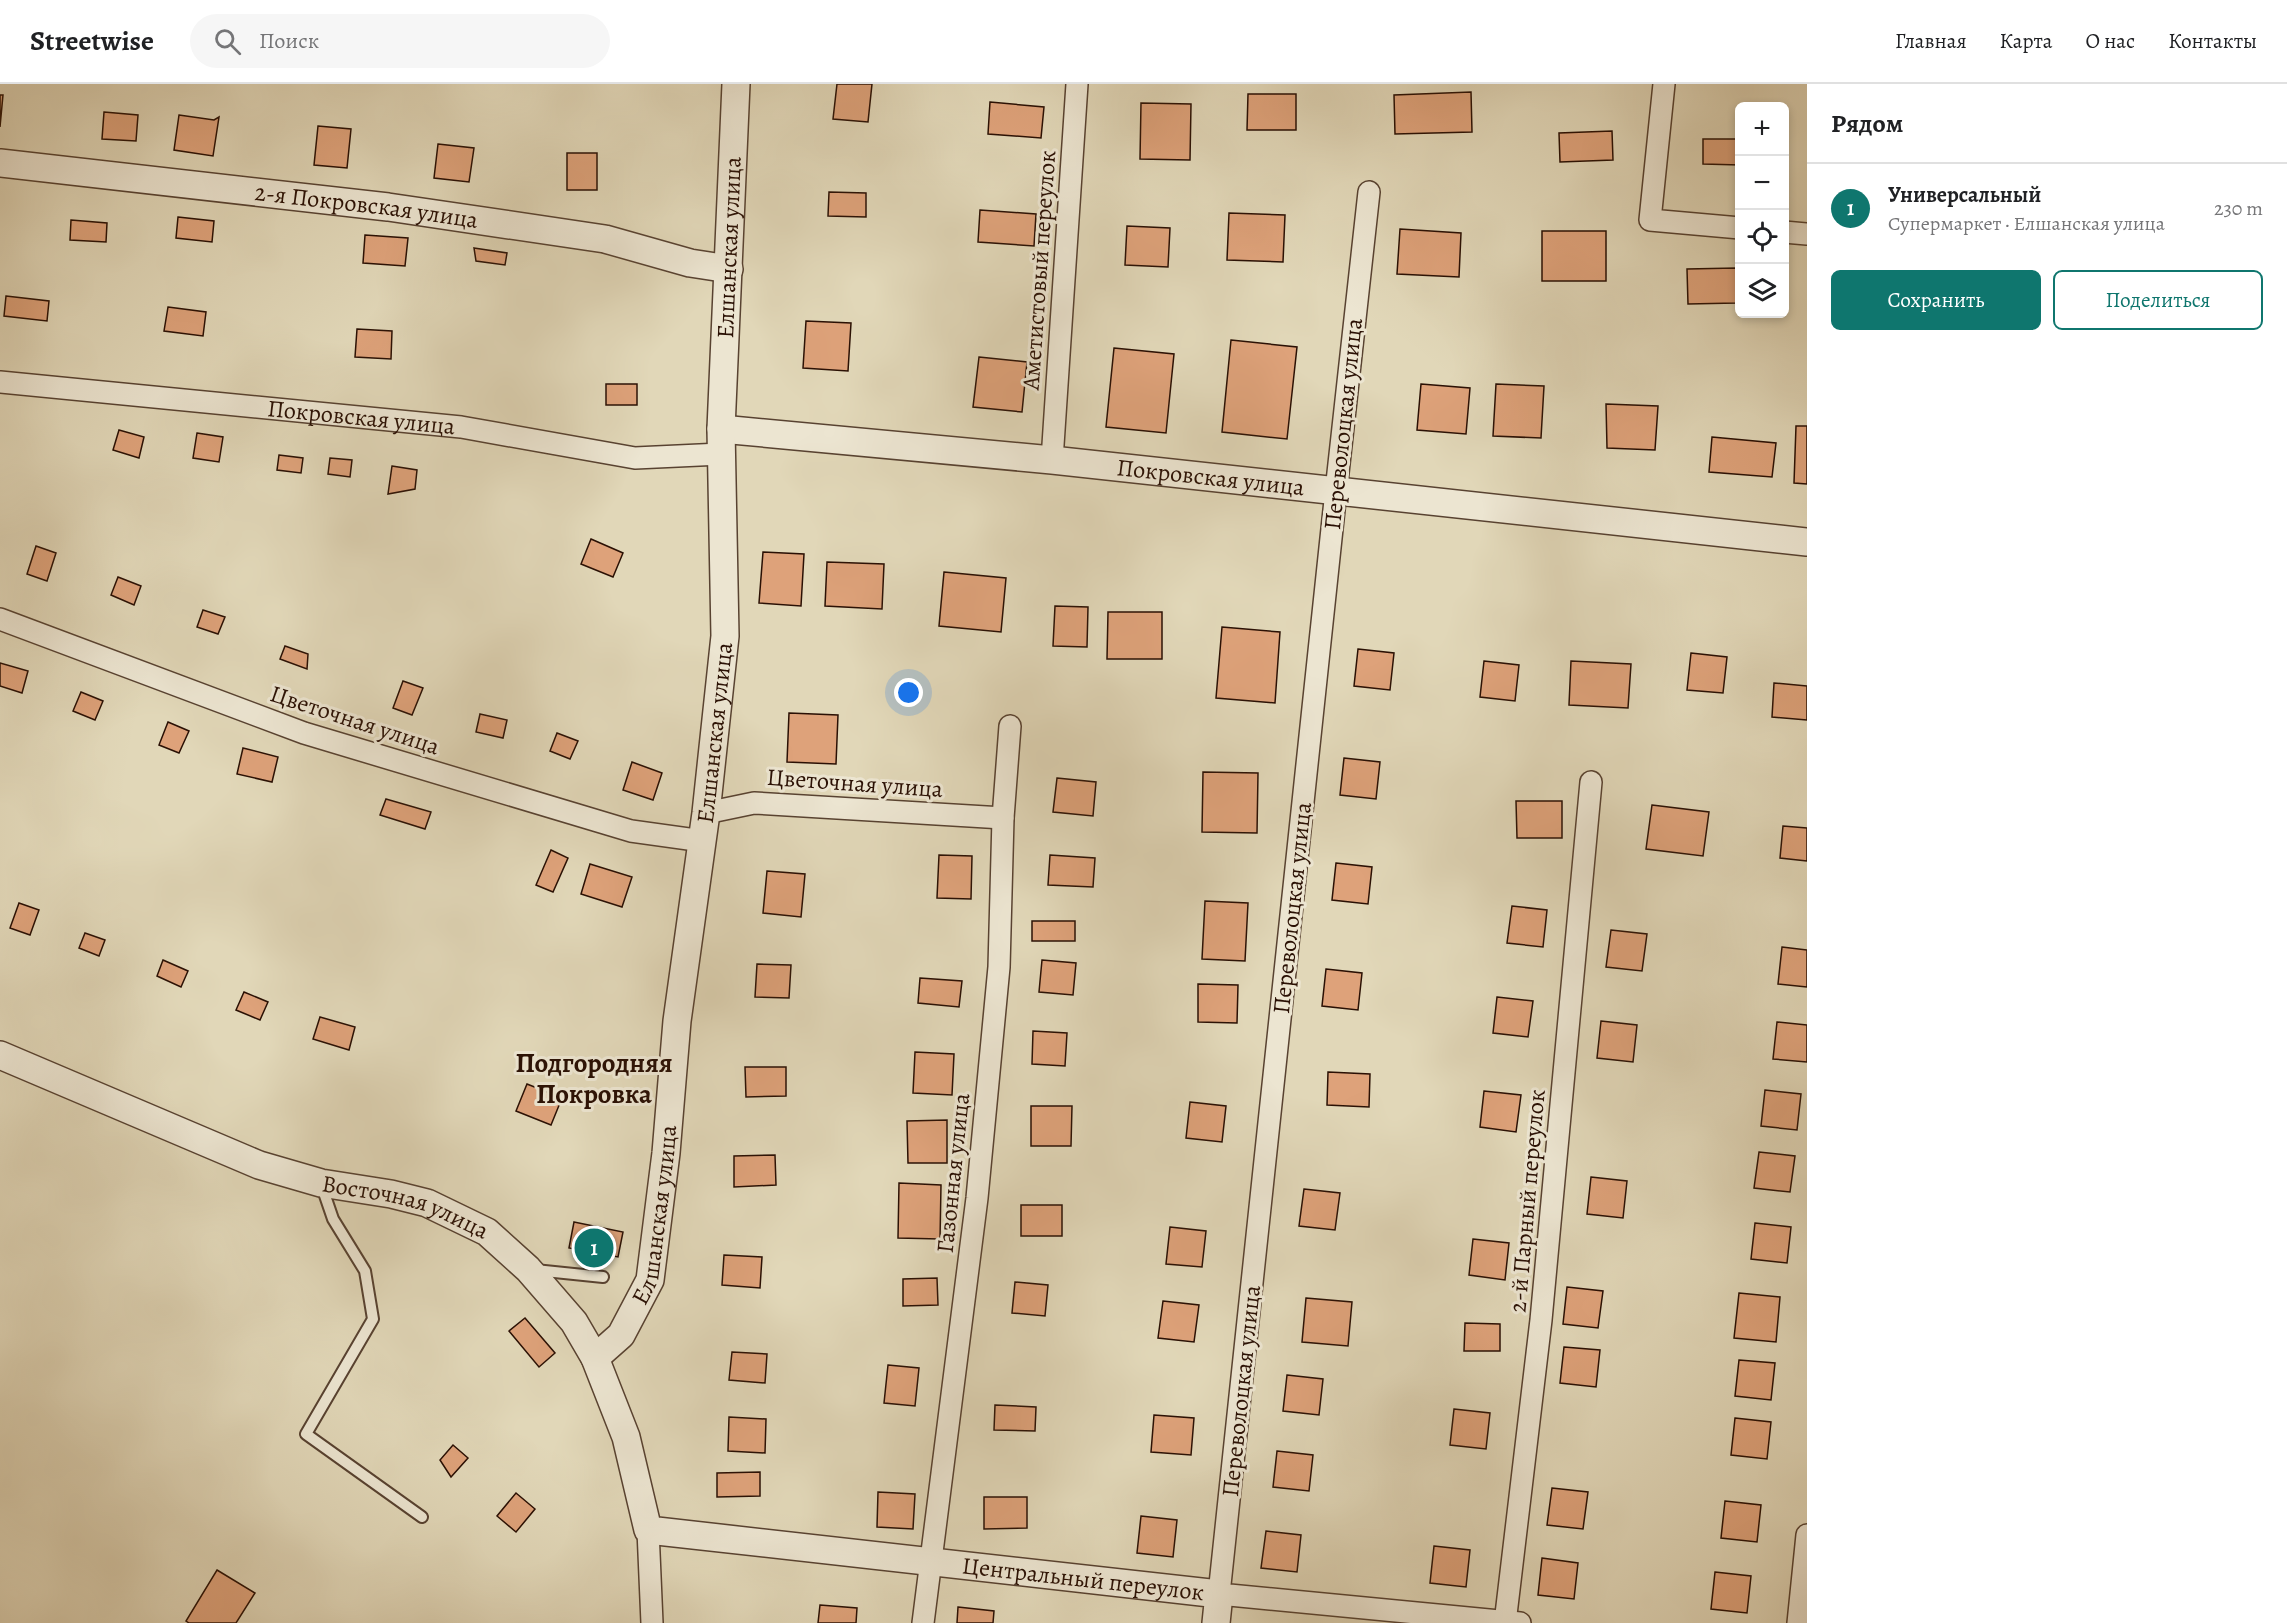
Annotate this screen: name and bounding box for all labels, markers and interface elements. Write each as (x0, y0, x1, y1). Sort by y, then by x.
search box (190, 14, 610, 68)
text: Streetwise (30, 22, 154, 60)
icon: search (211, 25, 244, 58)
text: Поиск (259, 26, 319, 56)
text: Главная (1895, 27, 1967, 55)
text: Карта (2000, 27, 2052, 55)
text: О нас (2085, 27, 2135, 55)
text: Контакты (2168, 27, 2257, 55)
map controls (1735, 102, 1789, 318)
button: + (1735, 102, 1789, 156)
text: Рядом (1831, 106, 1903, 141)
street label: Аметистовый переулок (1015, 149, 1063, 392)
street label: Елшанская улица (709, 156, 749, 339)
button: − (1735, 156, 1789, 210)
street label: 2-я Покровская улица (253, 176, 480, 236)
text: Универсальный (1888, 180, 2041, 210)
text: 1 (1847, 195, 1854, 222)
text: 230 m (2214, 195, 2263, 222)
button: locate (1735, 210, 1789, 264)
text: Супермаркет · Елшанская улица (1888, 210, 2165, 237)
button: layers (1735, 264, 1789, 318)
button: Сохранить (1831, 270, 2041, 330)
button: Поделиться (2053, 270, 2263, 330)
street label: Переволоцкая улица (1316, 317, 1370, 531)
street label: Покровская улица (266, 392, 457, 442)
street label: Покровская улица (1115, 451, 1306, 503)
street label: Елшанская улица (689, 641, 740, 825)
street label: Цветочная улица (266, 678, 444, 762)
your location (894, 678, 923, 707)
street label: Цветочная улица (766, 761, 944, 805)
street label: Переволоцкая улица (1265, 801, 1319, 1015)
district label: Подгородняя Покровка (515, 1045, 673, 1112)
street label: 2-й Парный переулок (1501, 1088, 1553, 1314)
street label: Газонная улица (929, 1092, 977, 1254)
street label: Елшанская улица (624, 1124, 684, 1310)
street label: Восточная улица (320, 1167, 494, 1247)
pin: 1 (574, 1226, 614, 1270)
street label: Переволоцкая улица (1214, 1284, 1268, 1498)
street label: Центральный переулок (961, 1549, 1206, 1608)

